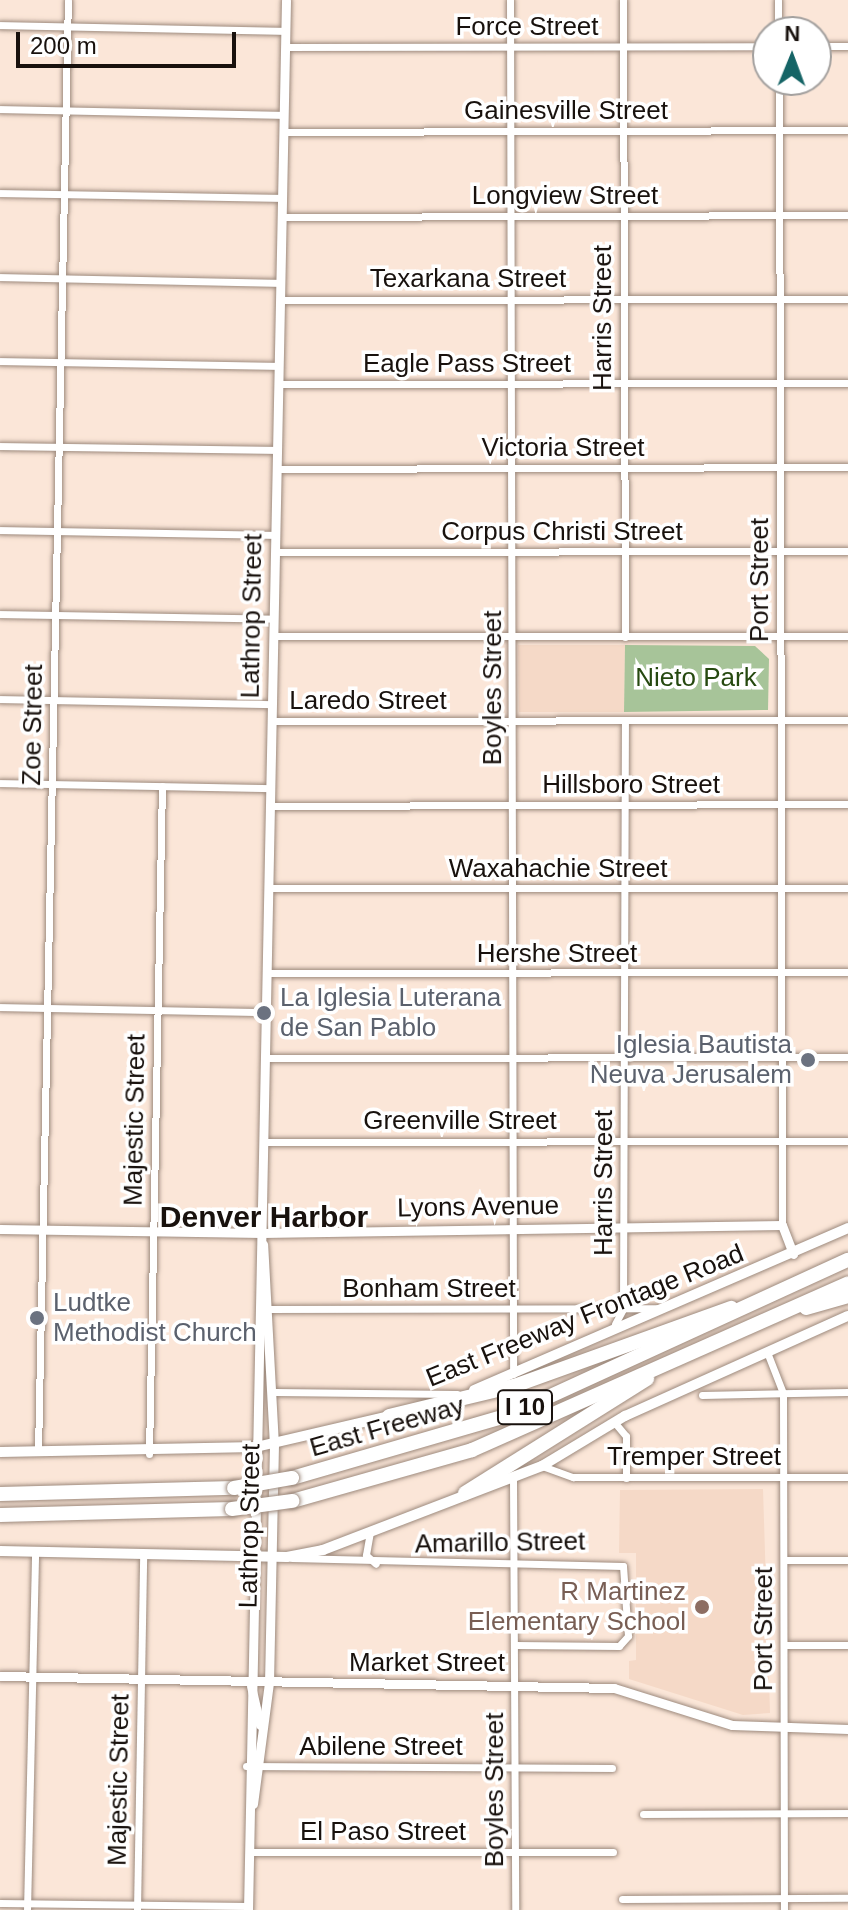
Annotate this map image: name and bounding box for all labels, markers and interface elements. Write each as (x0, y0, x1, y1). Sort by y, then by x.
street label: Force Street (455, 11, 599, 43)
scale bar (20, 16, 240, 66)
north arrow (752, 16, 832, 96)
text: N (784, 21, 801, 46)
text: 200 m (30, 32, 97, 59)
street label: Gainesville Street (464, 95, 668, 127)
street label: Longview Street (472, 180, 658, 212)
street label: Harris Street (587, 245, 619, 391)
street label: Texarkana Street (370, 263, 566, 295)
street label: Eagle Pass Street (363, 348, 571, 380)
street label: Victoria Street (482, 432, 644, 464)
street label: Corpus Christi Street (441, 516, 683, 548)
street label: Port Street (744, 518, 776, 642)
street label: Lathrop Street (235, 533, 269, 699)
street label: Boyles Street (477, 611, 509, 765)
park label: Nieto Park (635, 662, 757, 694)
street label: Zoe Street (16, 664, 50, 786)
street label: Laredo Street (289, 685, 447, 717)
street label: Hillsboro Street (542, 769, 720, 801)
street label: Waxahachie Street (449, 853, 667, 885)
street label: Hershe Street (477, 938, 637, 970)
place label: La Iglesia Luterana de San Pablo (280, 982, 501, 1044)
marker: La Iglesia Luterana de San Pablo (255, 1004, 273, 1022)
place label: Iglesia Bautista Neuva Jerusalem (590, 1029, 792, 1090)
street label: Majestic Street (118, 1034, 152, 1206)
marker: Iglesia Bautista Neuva Jerusalem (799, 1051, 817, 1069)
street label: Greenville Street (363, 1105, 557, 1137)
street label: Harris Street (588, 1110, 620, 1256)
street label: Lyons Avenue (396, 1190, 560, 1224)
district label: Denver Harbor (160, 1199, 368, 1235)
street label: East Freeway Frontage Road (422, 1238, 748, 1394)
street label: Bonham Street (342, 1273, 516, 1305)
place label: Ludtke Methodist Church (53, 1287, 257, 1348)
marker: Ludtke Methodist Church (28, 1309, 46, 1327)
road number: I 10 (495, 1387, 555, 1427)
street label: East Freeway (306, 1390, 468, 1464)
street label: Tremper Street (607, 1441, 781, 1473)
street label: Lathrop Street (233, 1443, 267, 1609)
street label: Amarillo Street (414, 1526, 586, 1560)
street label: Port Street (748, 1567, 780, 1691)
place label: R Martinez Elementary School (468, 1576, 686, 1638)
marker: R Martinez Elementary School (693, 1598, 711, 1616)
street label: Market Street (349, 1647, 505, 1679)
street label: Majestic Street (102, 1694, 136, 1866)
street label: Boyles Street (479, 1713, 511, 1867)
street label: Abilene Street (299, 1731, 463, 1763)
street label: El Paso Street (300, 1816, 466, 1848)

